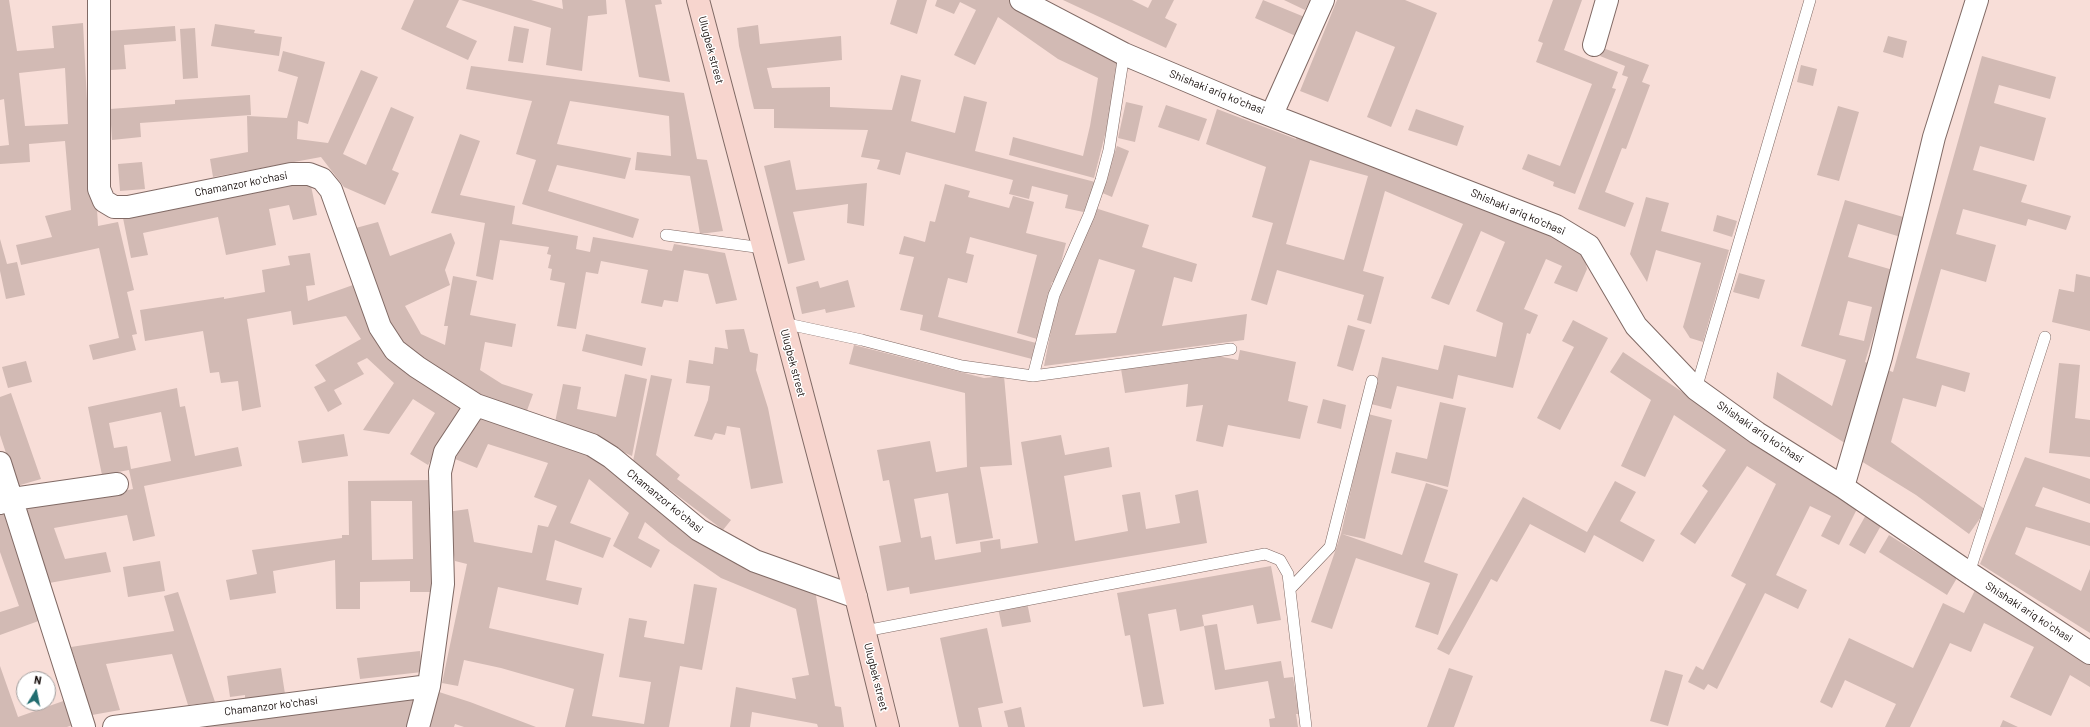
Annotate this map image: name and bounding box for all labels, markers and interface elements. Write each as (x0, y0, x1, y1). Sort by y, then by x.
street label: Ulugbek street (696, 15, 726, 85)
street label: Shishaki ariq koʻchasi (1168, 67, 1266, 117)
street label: Chamanzor koʻchasi (194, 169, 288, 199)
street label: Shishaki ariq koʻchasi (1469, 186, 1567, 238)
street label: Ulugbek street (778, 328, 808, 398)
street label: Shishaki ariq koʻchasi (1714, 398, 1806, 466)
street label: Chamanzor koʻchasi (624, 466, 706, 536)
street label: Shishaki ariq koʻchasi (1983, 579, 2075, 645)
street label: Ulugbek street (861, 642, 891, 712)
north arrow (16, 671, 56, 711)
text: N (33, 673, 43, 687)
street label: Chamanzor koʻchasi (223, 694, 319, 718)

